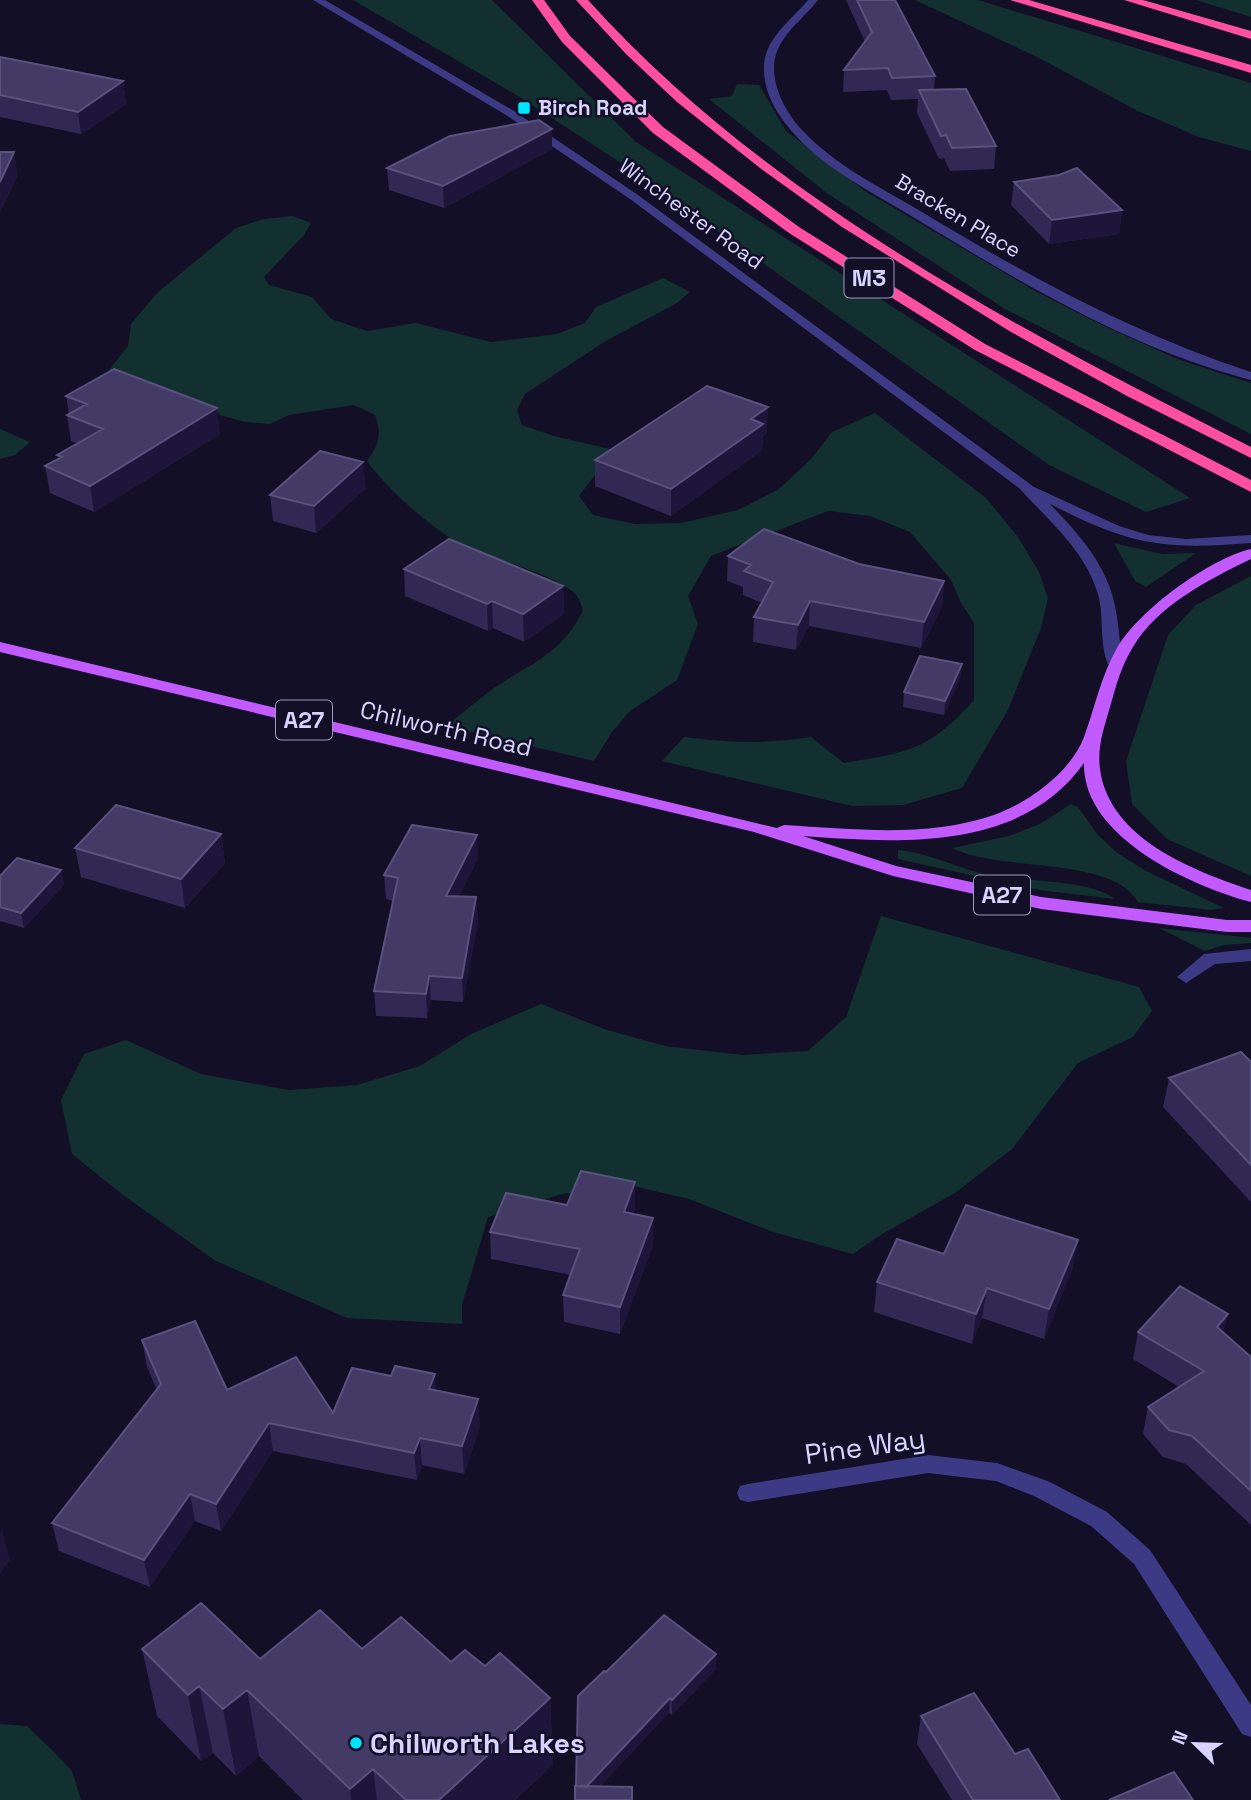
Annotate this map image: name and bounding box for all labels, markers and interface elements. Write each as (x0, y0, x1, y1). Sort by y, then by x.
place label: Birch Road (538, 94, 648, 121)
marker: Birch Road (516, 100, 532, 116)
street label: Winchester Road (614, 152, 769, 275)
street label: Bracken Place (891, 167, 1026, 264)
road number: M3 (844, 258, 894, 298)
street label: Chilworth Road (357, 694, 535, 763)
road number: A27 (276, 700, 332, 740)
road number: A27 (974, 876, 1030, 914)
street label: Pine Way (802, 1420, 928, 1472)
north arrow (1160, 1709, 1230, 1779)
place label: Chilworth Lakes (370, 1725, 585, 1761)
text: N (1166, 1727, 1194, 1748)
marker: Chilworth Lakes (348, 1735, 364, 1751)

